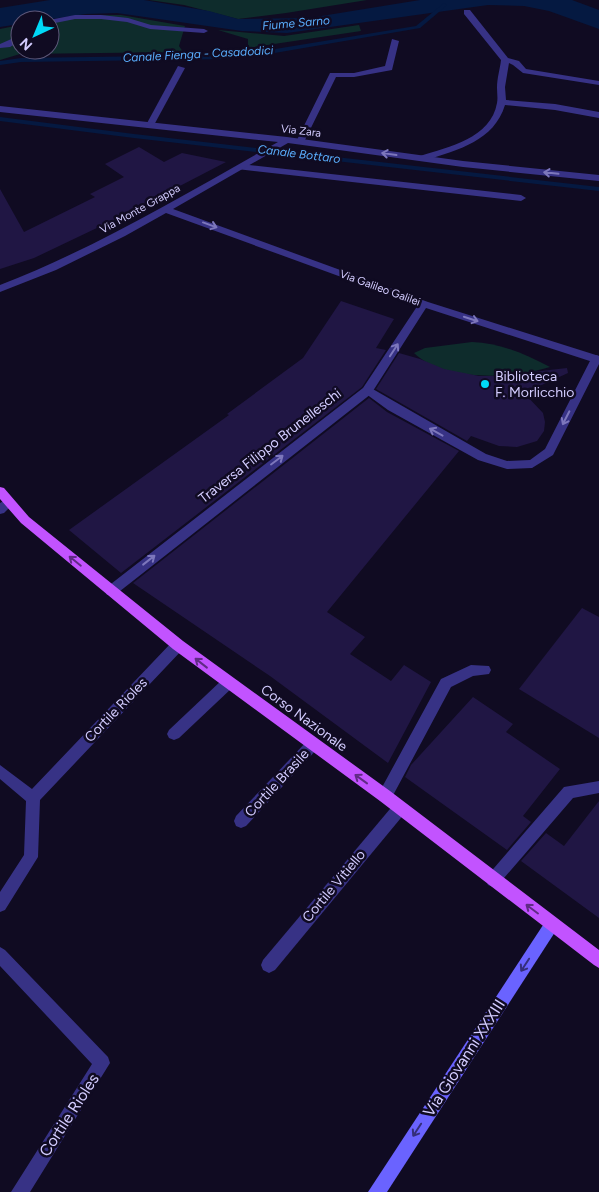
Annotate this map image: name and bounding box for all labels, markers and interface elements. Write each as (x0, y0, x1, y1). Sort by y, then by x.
north arrow (10, 10, 60, 60)
water label: Fiume Sarno (262, 13, 330, 33)
text: N (17, 34, 36, 54)
water label: Canale Fienga - Casadodici (122, 43, 274, 65)
street label: Via Zara (280, 122, 322, 140)
water label: Canale Bottaro (257, 142, 341, 166)
one-way arrow (381, 149, 397, 159)
one-way arrow (543, 168, 559, 178)
street label: Via Monte Grappa (98, 182, 182, 236)
one-way arrow (202, 221, 217, 230)
street label: Via Galileo Galilei (338, 267, 422, 309)
one-way arrow (462, 314, 478, 324)
one-way arrow (389, 343, 399, 357)
place label: Biblioteca F. Morlicchio (495, 368, 574, 401)
marker: Biblioteca F. Morlicchio (479, 378, 491, 390)
street label: Traversa Filippo Brunelleschi (195, 385, 345, 507)
one-way arrow (561, 411, 571, 426)
one-way arrow (429, 426, 444, 436)
one-way arrow (270, 454, 283, 465)
one-way arrow (69, 555, 82, 566)
one-way arrow (142, 555, 155, 566)
one-way arrow (195, 657, 208, 668)
street label: Cortile Rioles (81, 674, 151, 746)
street label: Corso Nazionale (257, 681, 351, 755)
street label: Cortile Brasile (241, 745, 313, 820)
one-way arrow (354, 774, 368, 784)
street label: Cortile Vitiello (299, 846, 369, 926)
one-way arrow (525, 904, 539, 914)
one-way arrow (520, 958, 531, 972)
street label: Via Giovanni XXXIII (419, 996, 509, 1120)
street label: Cortile Rioles (35, 1070, 103, 1160)
one-way arrow (412, 1123, 422, 1137)

